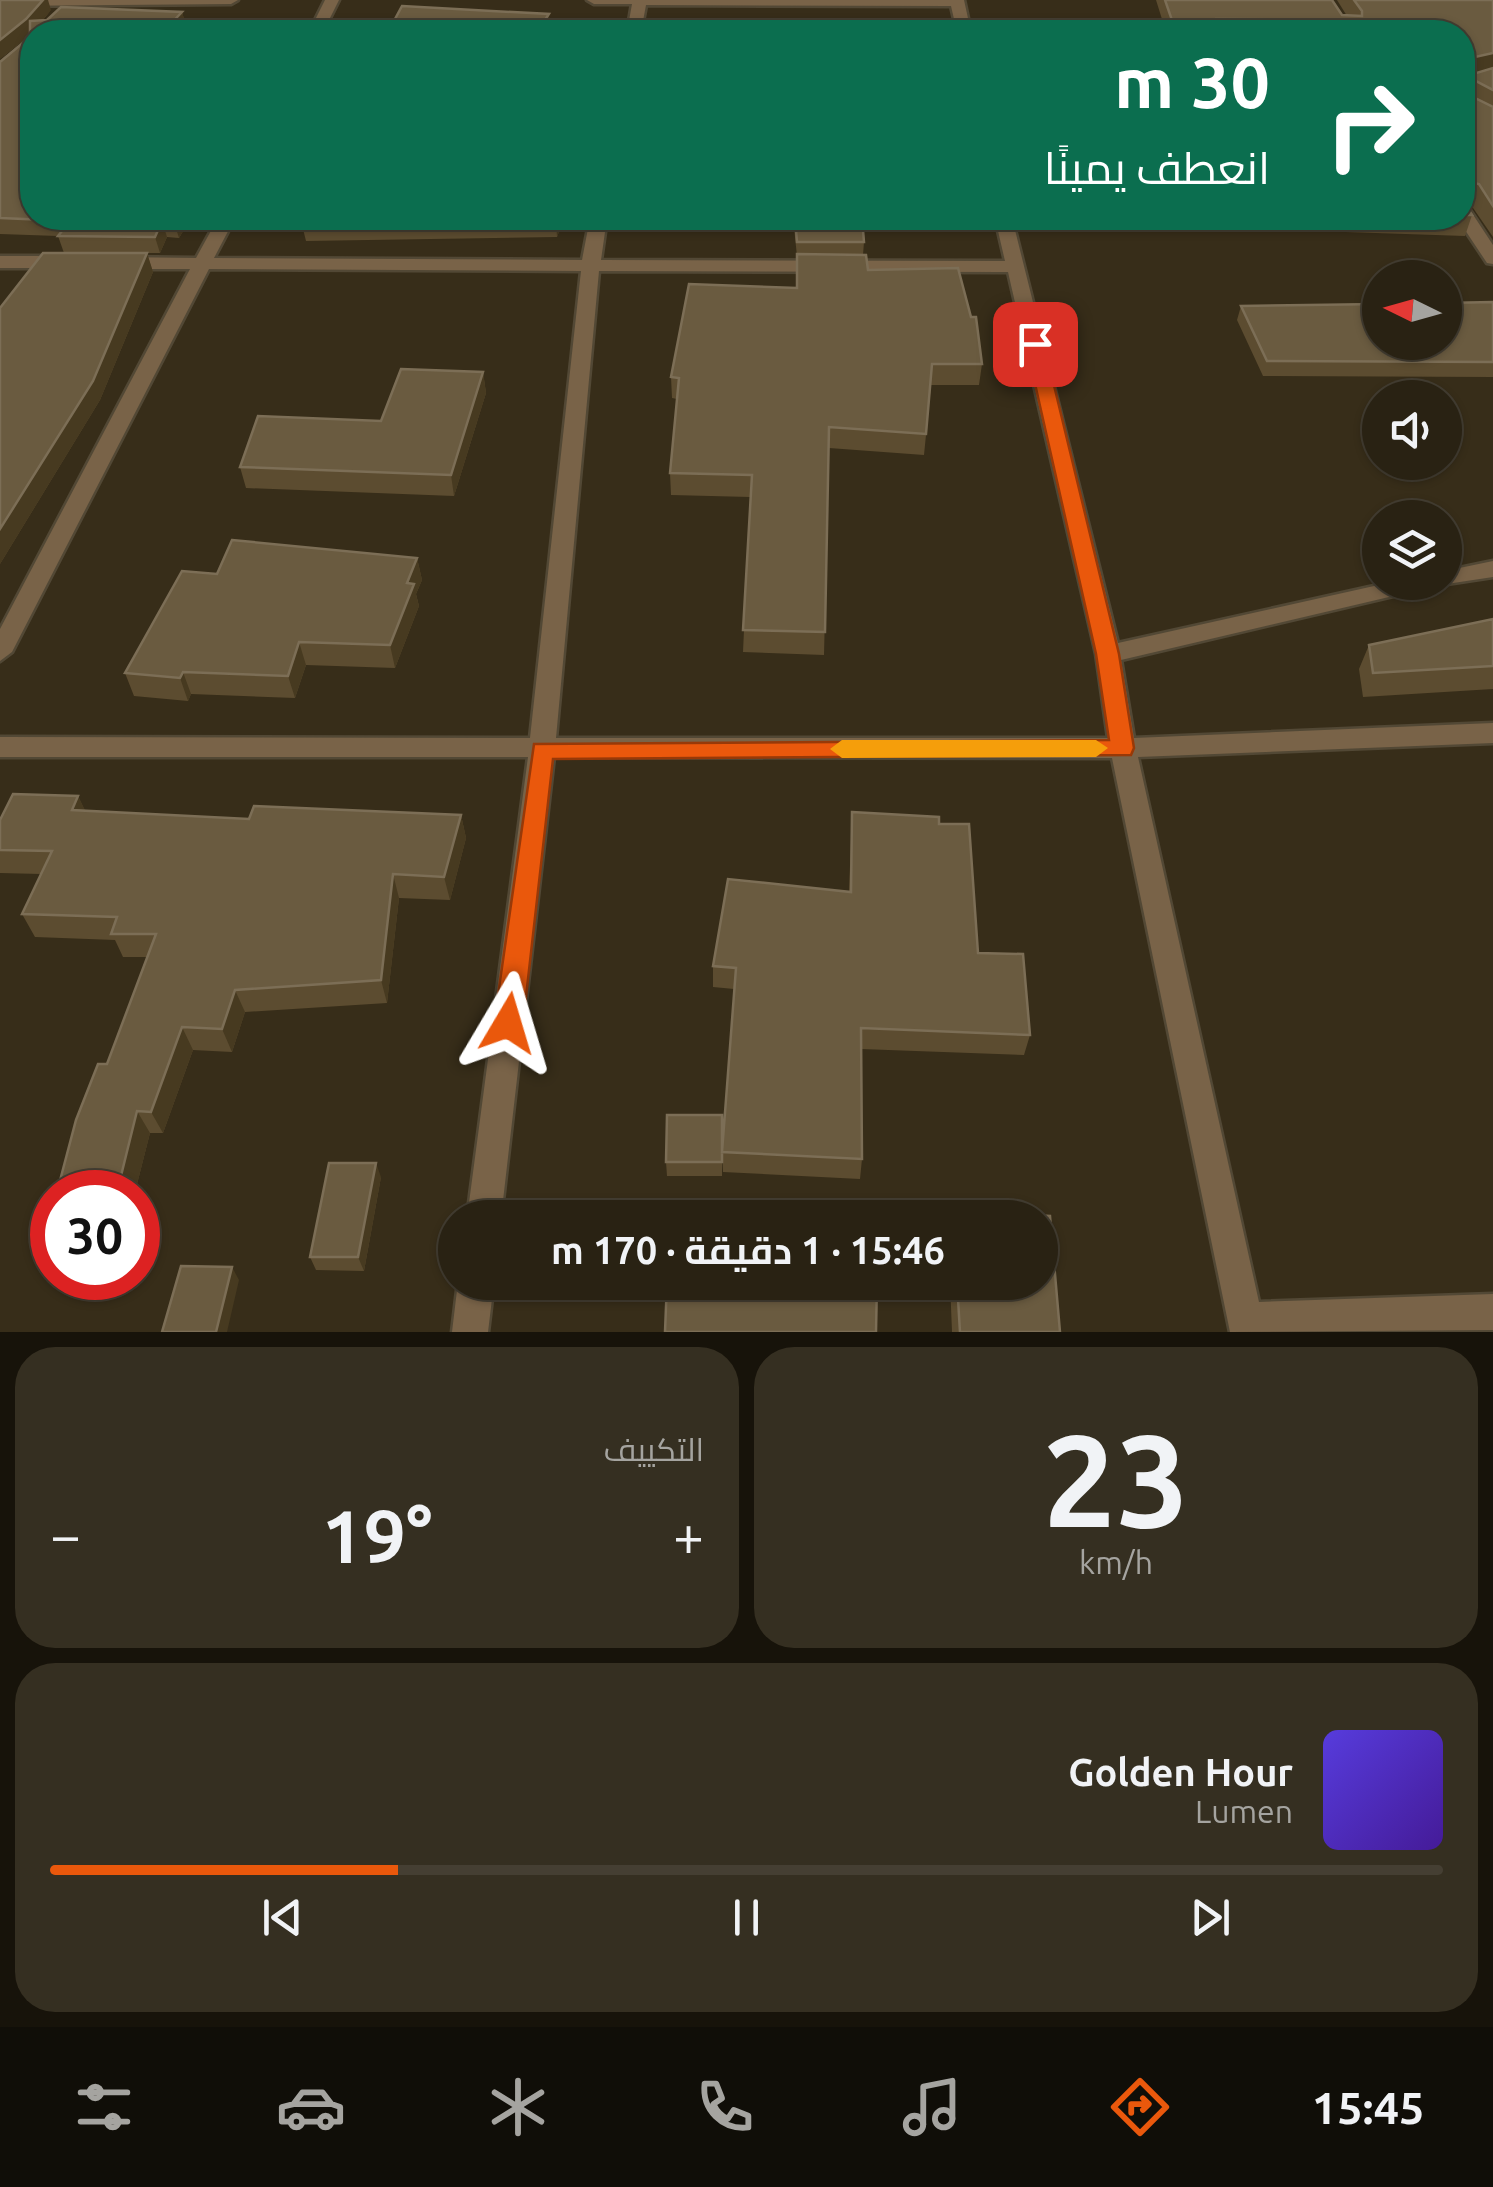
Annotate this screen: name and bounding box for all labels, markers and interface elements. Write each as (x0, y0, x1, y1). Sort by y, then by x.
text: 30 m (1114, 43, 1270, 121)
icon: right (1305, 60, 1435, 190)
text: انعطف يمينًا (1044, 142, 1270, 193)
north arrow (1362, 260, 1462, 360)
map controls (1362, 260, 1462, 600)
pin (993, 302, 1078, 387)
icon: arrive (1008, 317, 1063, 372)
button: sound (1362, 380, 1462, 480)
button: layers (1362, 500, 1462, 600)
position arrow (456, 971, 560, 1075)
speed limit sign: 30 (30, 1170, 160, 1300)
text: 15:46 · 1 دقيقة · 170 m (551, 1229, 945, 1271)
text: 23 (1043, 1406, 1189, 1552)
text: التكييف (604, 1431, 704, 1467)
text: 19° (321, 1493, 433, 1577)
text: − (50, 1504, 81, 1565)
text: + (673, 1504, 704, 1565)
text: km/h (1079, 1544, 1153, 1580)
text: Golden Hour (1068, 1751, 1293, 1793)
text: Lumen (1195, 1793, 1293, 1829)
icon: previous (255, 1890, 310, 1945)
icon: pause (719, 1890, 774, 1945)
icon: next (1183, 1890, 1238, 1945)
icon: filters (69, 2072, 139, 2142)
icon: car (276, 2072, 346, 2142)
icon: climate (483, 2072, 553, 2142)
icon: phone (690, 2072, 760, 2142)
icon: music (897, 2072, 967, 2142)
icon: directions (1105, 2072, 1175, 2142)
text: 15:45 (1312, 2082, 1424, 2133)

